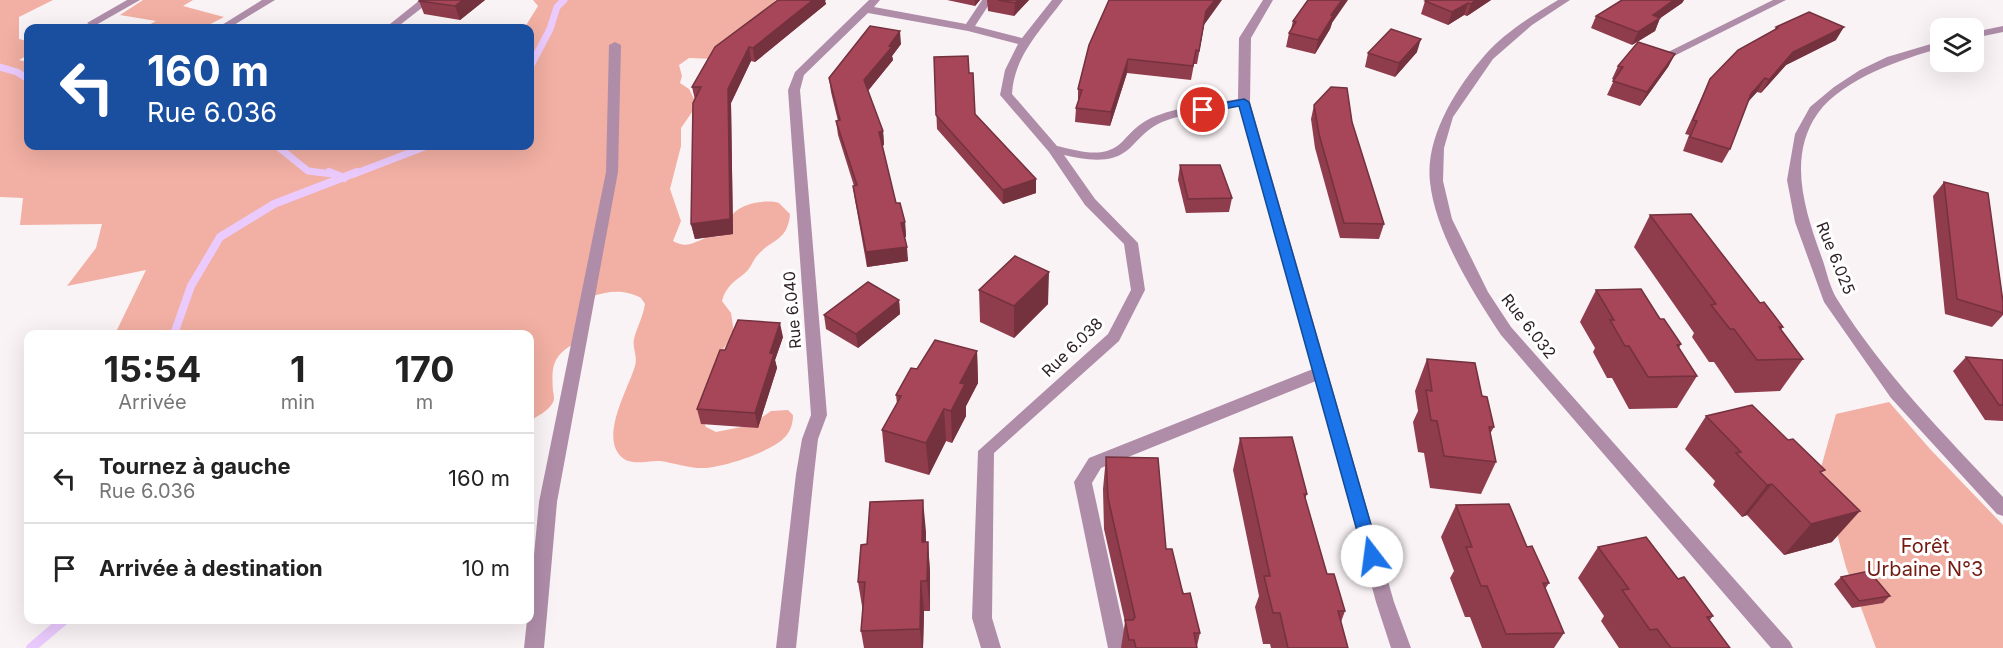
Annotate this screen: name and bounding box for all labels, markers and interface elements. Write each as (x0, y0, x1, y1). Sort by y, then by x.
map controls (1930, 18, 1984, 72)
button: layers (1930, 18, 1984, 72)
text: 160 m (147, 45, 269, 96)
icon: left (48, 48, 126, 126)
pin (1177, 84, 1228, 135)
icon: arrive (1186, 93, 1219, 126)
text: Rue 6.036 (147, 96, 277, 129)
street label: Rue 6.025 (1812, 219, 1860, 297)
street label: Rue 6.040 (779, 270, 805, 350)
street label: Rue 6.032 (1497, 290, 1561, 362)
street label: Rue 6.038 (1037, 313, 1107, 381)
text: 15:54 (103, 347, 201, 391)
text: 1 (290, 347, 306, 391)
text: 170 (394, 347, 455, 391)
text: Arrivée (118, 390, 187, 414)
text: min (281, 390, 315, 414)
text: m (416, 390, 433, 414)
text: Tournez à gauche (99, 453, 291, 479)
icon: left (48, 462, 81, 495)
text: 160 m (448, 465, 510, 491)
text: Rue 6.036 (99, 479, 195, 503)
position arrow (1340, 524, 1404, 588)
park label: Forêt Urbaine N°3 (1867, 534, 1983, 581)
icon: arrive (48, 552, 81, 585)
text: Arrivée à destination (99, 555, 323, 581)
text: 10 m (462, 555, 510, 581)

